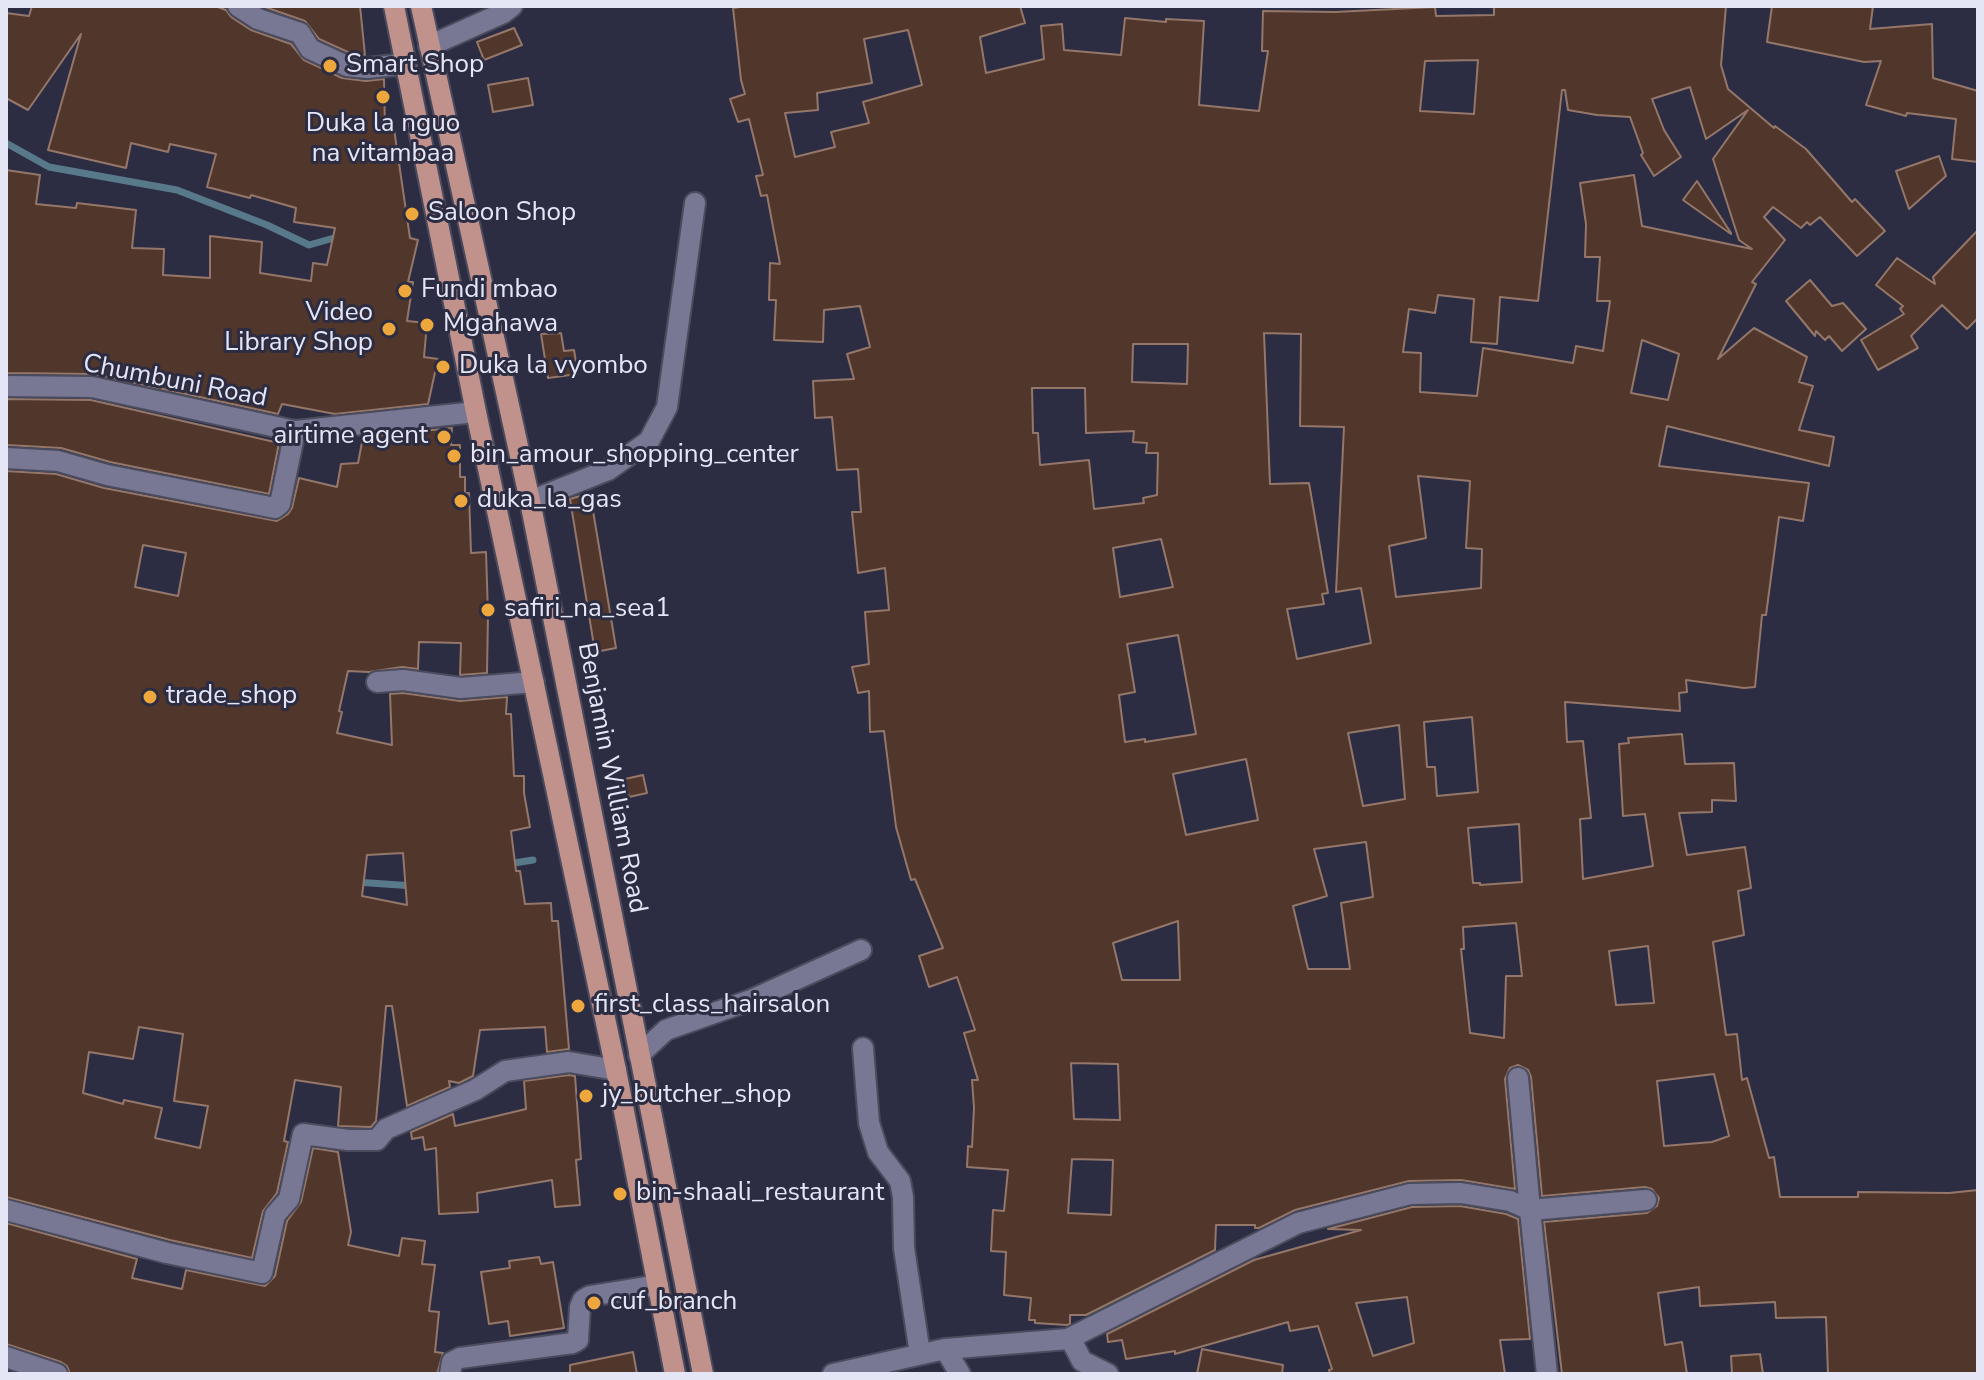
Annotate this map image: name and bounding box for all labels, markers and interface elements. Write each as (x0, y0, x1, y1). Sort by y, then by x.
place label: Smart Shop (346, 50, 484, 82)
marker: Smart Shop (321, 57, 339, 75)
marker: Duka la nguo na vitambaa (374, 88, 392, 106)
place label: Duka la nguo na vitambaa (306, 109, 460, 170)
place label: Saloon Shop (428, 198, 576, 230)
marker: Saloon Shop (403, 205, 421, 223)
place label: Fundi mbao (421, 275, 558, 307)
marker: Fundi mbao (396, 282, 414, 300)
place label: Video Library Shop (224, 298, 373, 360)
place label: Mgahawa (443, 309, 558, 341)
marker: Mgahawa (418, 316, 436, 334)
marker: Video Library Shop (380, 320, 398, 338)
street label: Chumbuni Road (80, 349, 270, 415)
place label: Duka la vyombo (459, 351, 648, 383)
marker: Duka la vyombo (434, 358, 452, 376)
place label: airtime agent (274, 421, 428, 453)
marker: airtime agent (435, 428, 453, 446)
place label: bin_amour_shopping_center (470, 440, 799, 472)
marker: bin_amour_shopping_center (445, 447, 463, 465)
place label: duka_la_gas (477, 485, 622, 517)
marker: duka_la_gas (452, 492, 470, 510)
place label: safiri_na_sea1 (504, 594, 671, 626)
marker: safiri_na_sea1 (479, 601, 497, 619)
street label: Benjamin William Road (569, 640, 653, 916)
place label: trade_shop (166, 681, 297, 713)
marker: trade_shop (141, 688, 159, 706)
place label: first_class_hairsalon (594, 990, 830, 1022)
marker: first_class_hairsalon (569, 997, 587, 1015)
place label: jy_butcher_shop (602, 1080, 791, 1112)
marker: jy_butcher_shop (577, 1087, 595, 1105)
place label: bin-shaali_restaurant (636, 1178, 884, 1210)
marker: bin-shaali_restaurant (611, 1185, 629, 1203)
place label: cuf_branch (610, 1287, 737, 1319)
marker: cuf_branch (585, 1294, 603, 1312)

